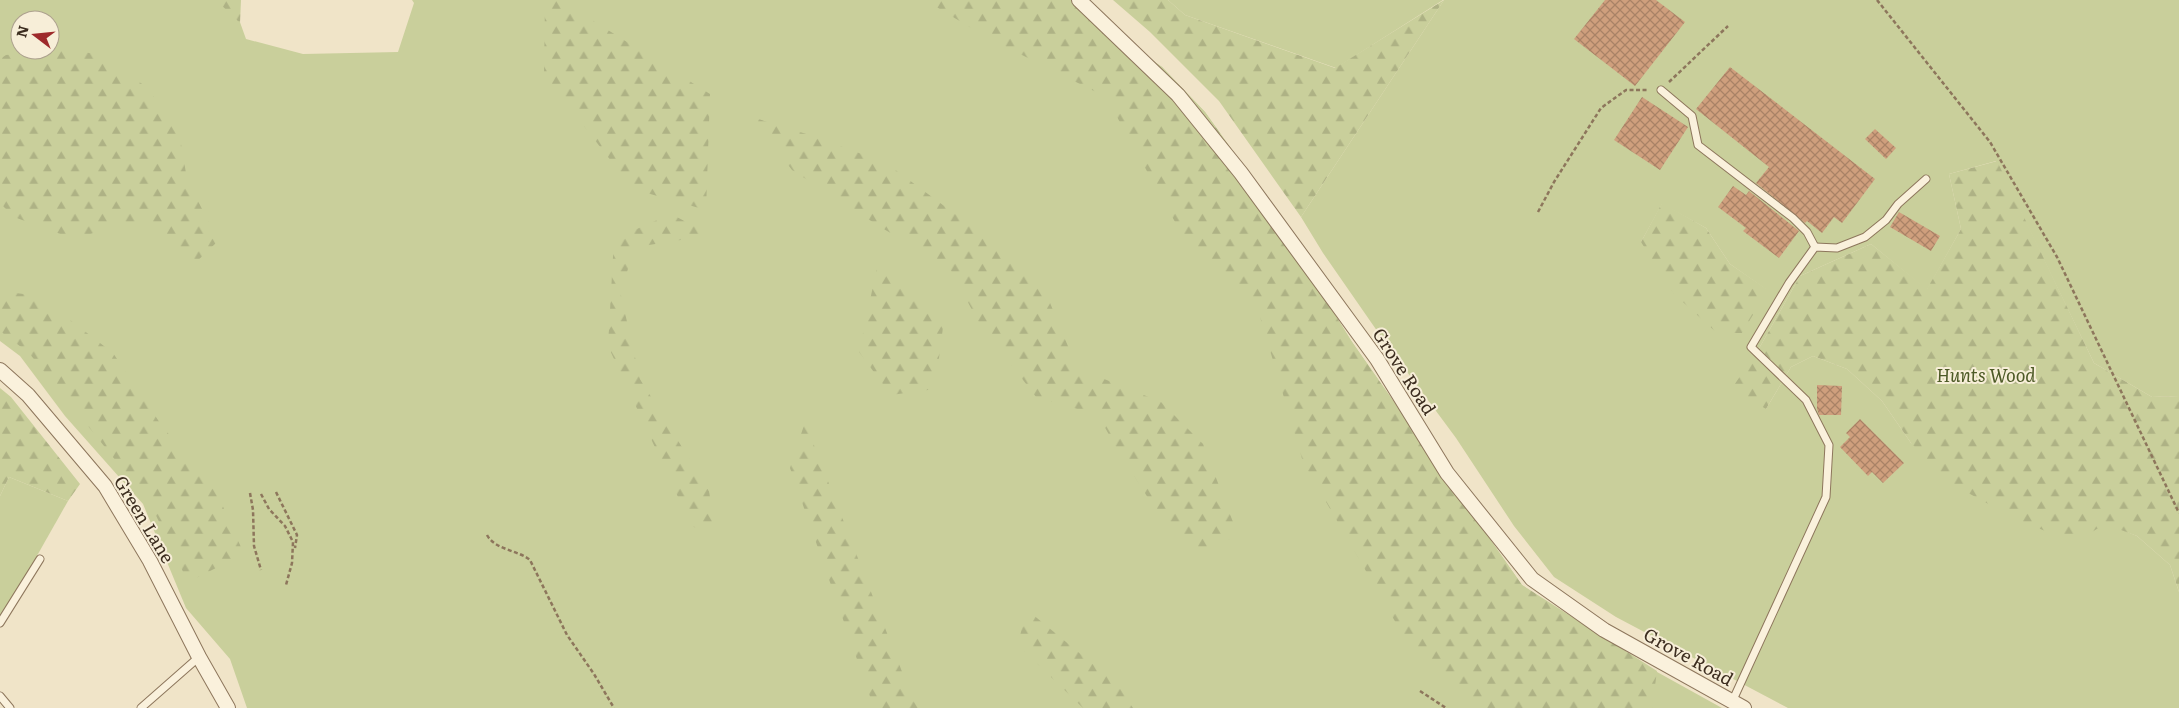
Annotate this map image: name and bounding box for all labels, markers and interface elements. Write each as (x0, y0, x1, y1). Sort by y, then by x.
north arrow (10, 10, 60, 60)
text: N (10, 22, 33, 40)
street label: Grove Road (1367, 322, 1443, 420)
park label: Hunts Wood (1936, 361, 2036, 388)
street label: Green Lane (108, 470, 182, 568)
street label: Grove Road (1639, 620, 1739, 692)

